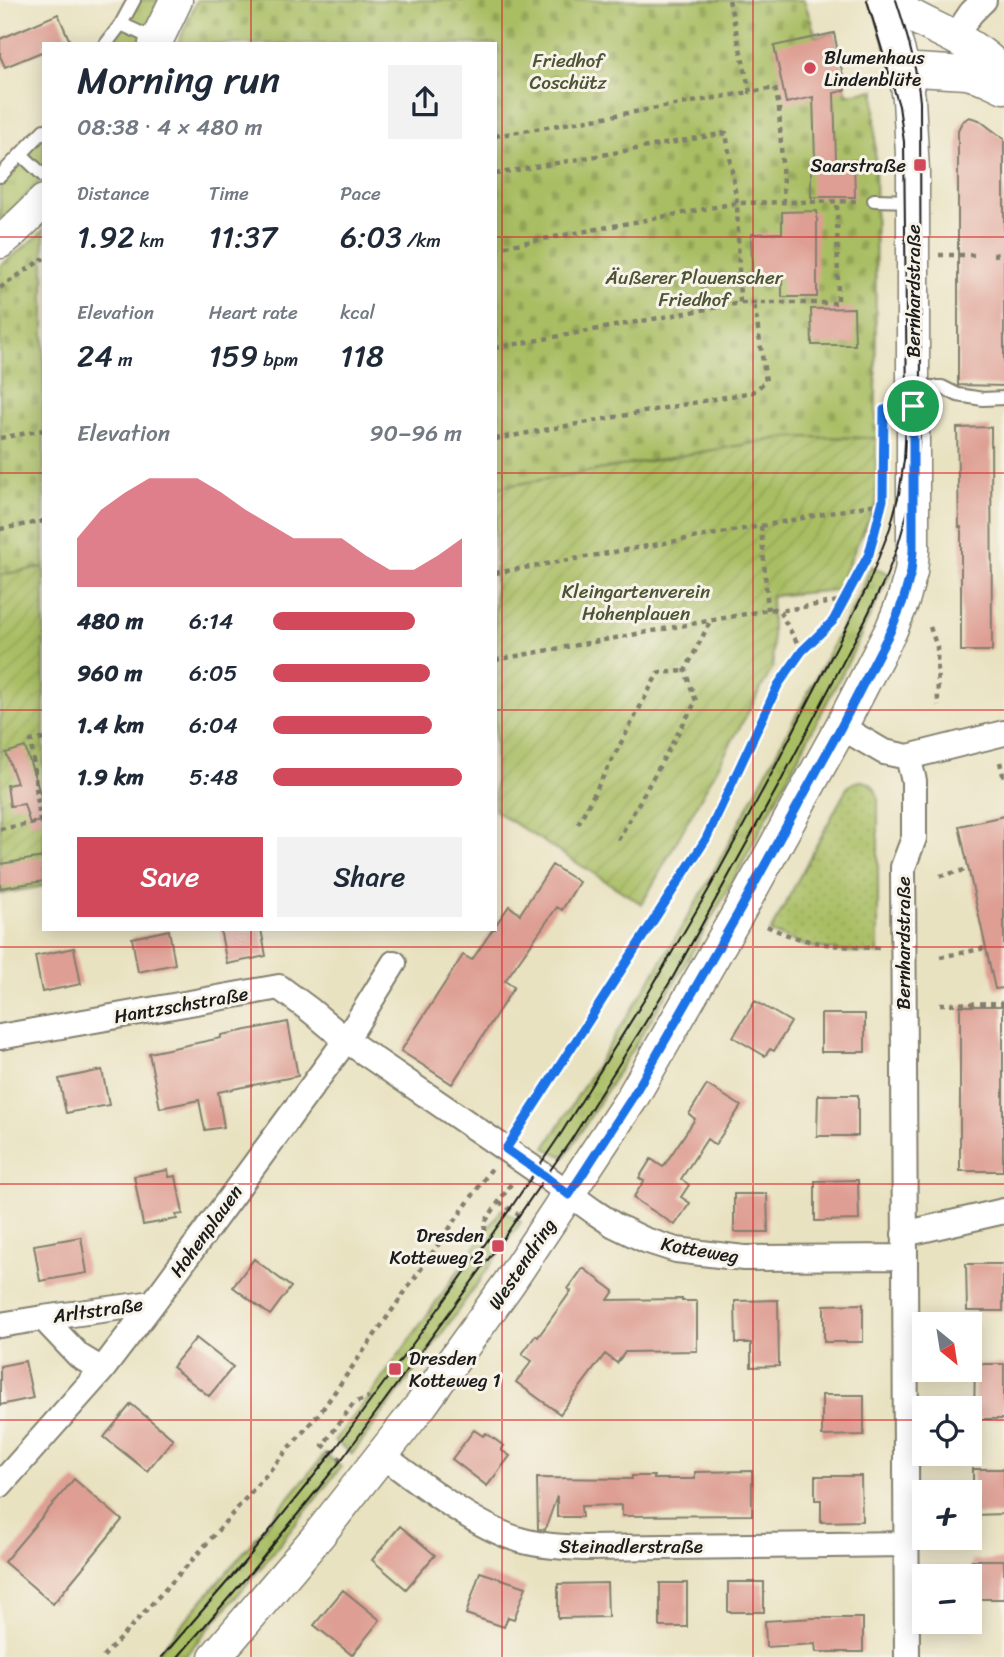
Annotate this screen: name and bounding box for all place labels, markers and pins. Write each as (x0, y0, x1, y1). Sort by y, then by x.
place label: Blumenhaus Lindenblüte (824, 41, 925, 96)
marker: Blumenhaus Lindenblüte (802, 60, 818, 76)
place label: Saarstraße (811, 149, 906, 182)
marker: Saarstraße (912, 157, 928, 173)
pin (883, 376, 943, 436)
place label: Dresden Kotteweg 2 (390, 1219, 484, 1274)
marker: Dresden Kotteweg 2 (490, 1238, 506, 1254)
place label: Dresden Kotteweg 1 (409, 1342, 501, 1397)
marker: Dresden Kotteweg 1 (387, 1361, 403, 1377)

